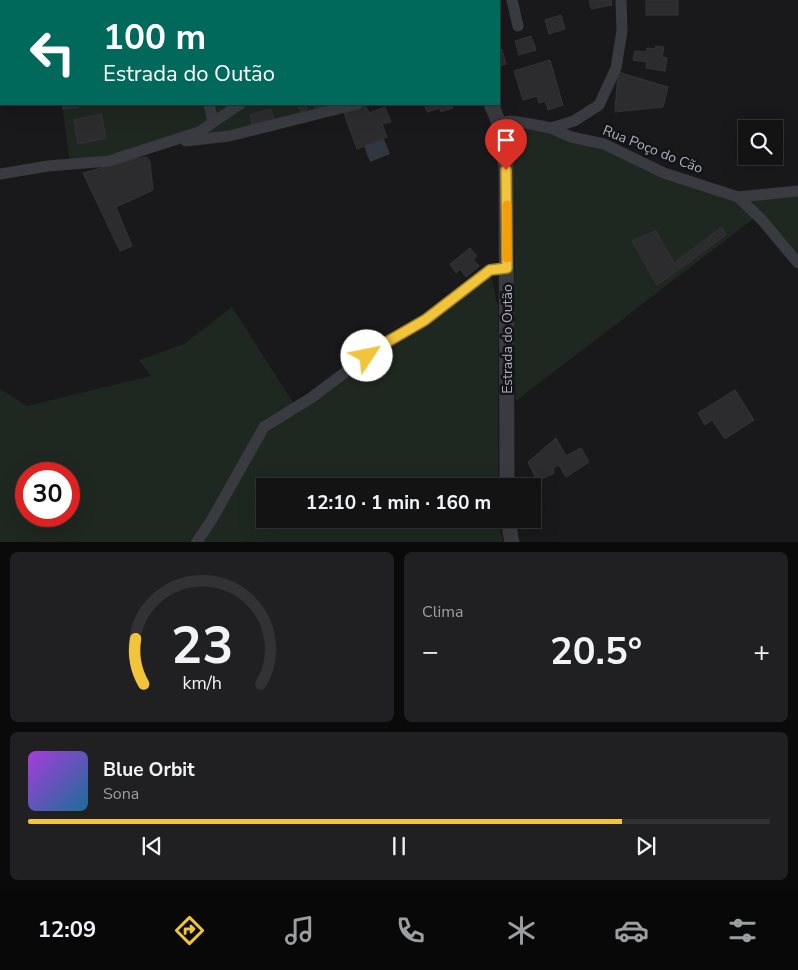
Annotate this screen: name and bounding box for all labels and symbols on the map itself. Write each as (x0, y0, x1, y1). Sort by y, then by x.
pin (485, 119, 527, 170)
street label: Rua Poço do Cão (600, 121, 706, 178)
street label: Estrada do Outão (498, 284, 517, 394)
position arrow (340, 329, 392, 381)
speed limit sign: 30 (15, 462, 80, 527)

